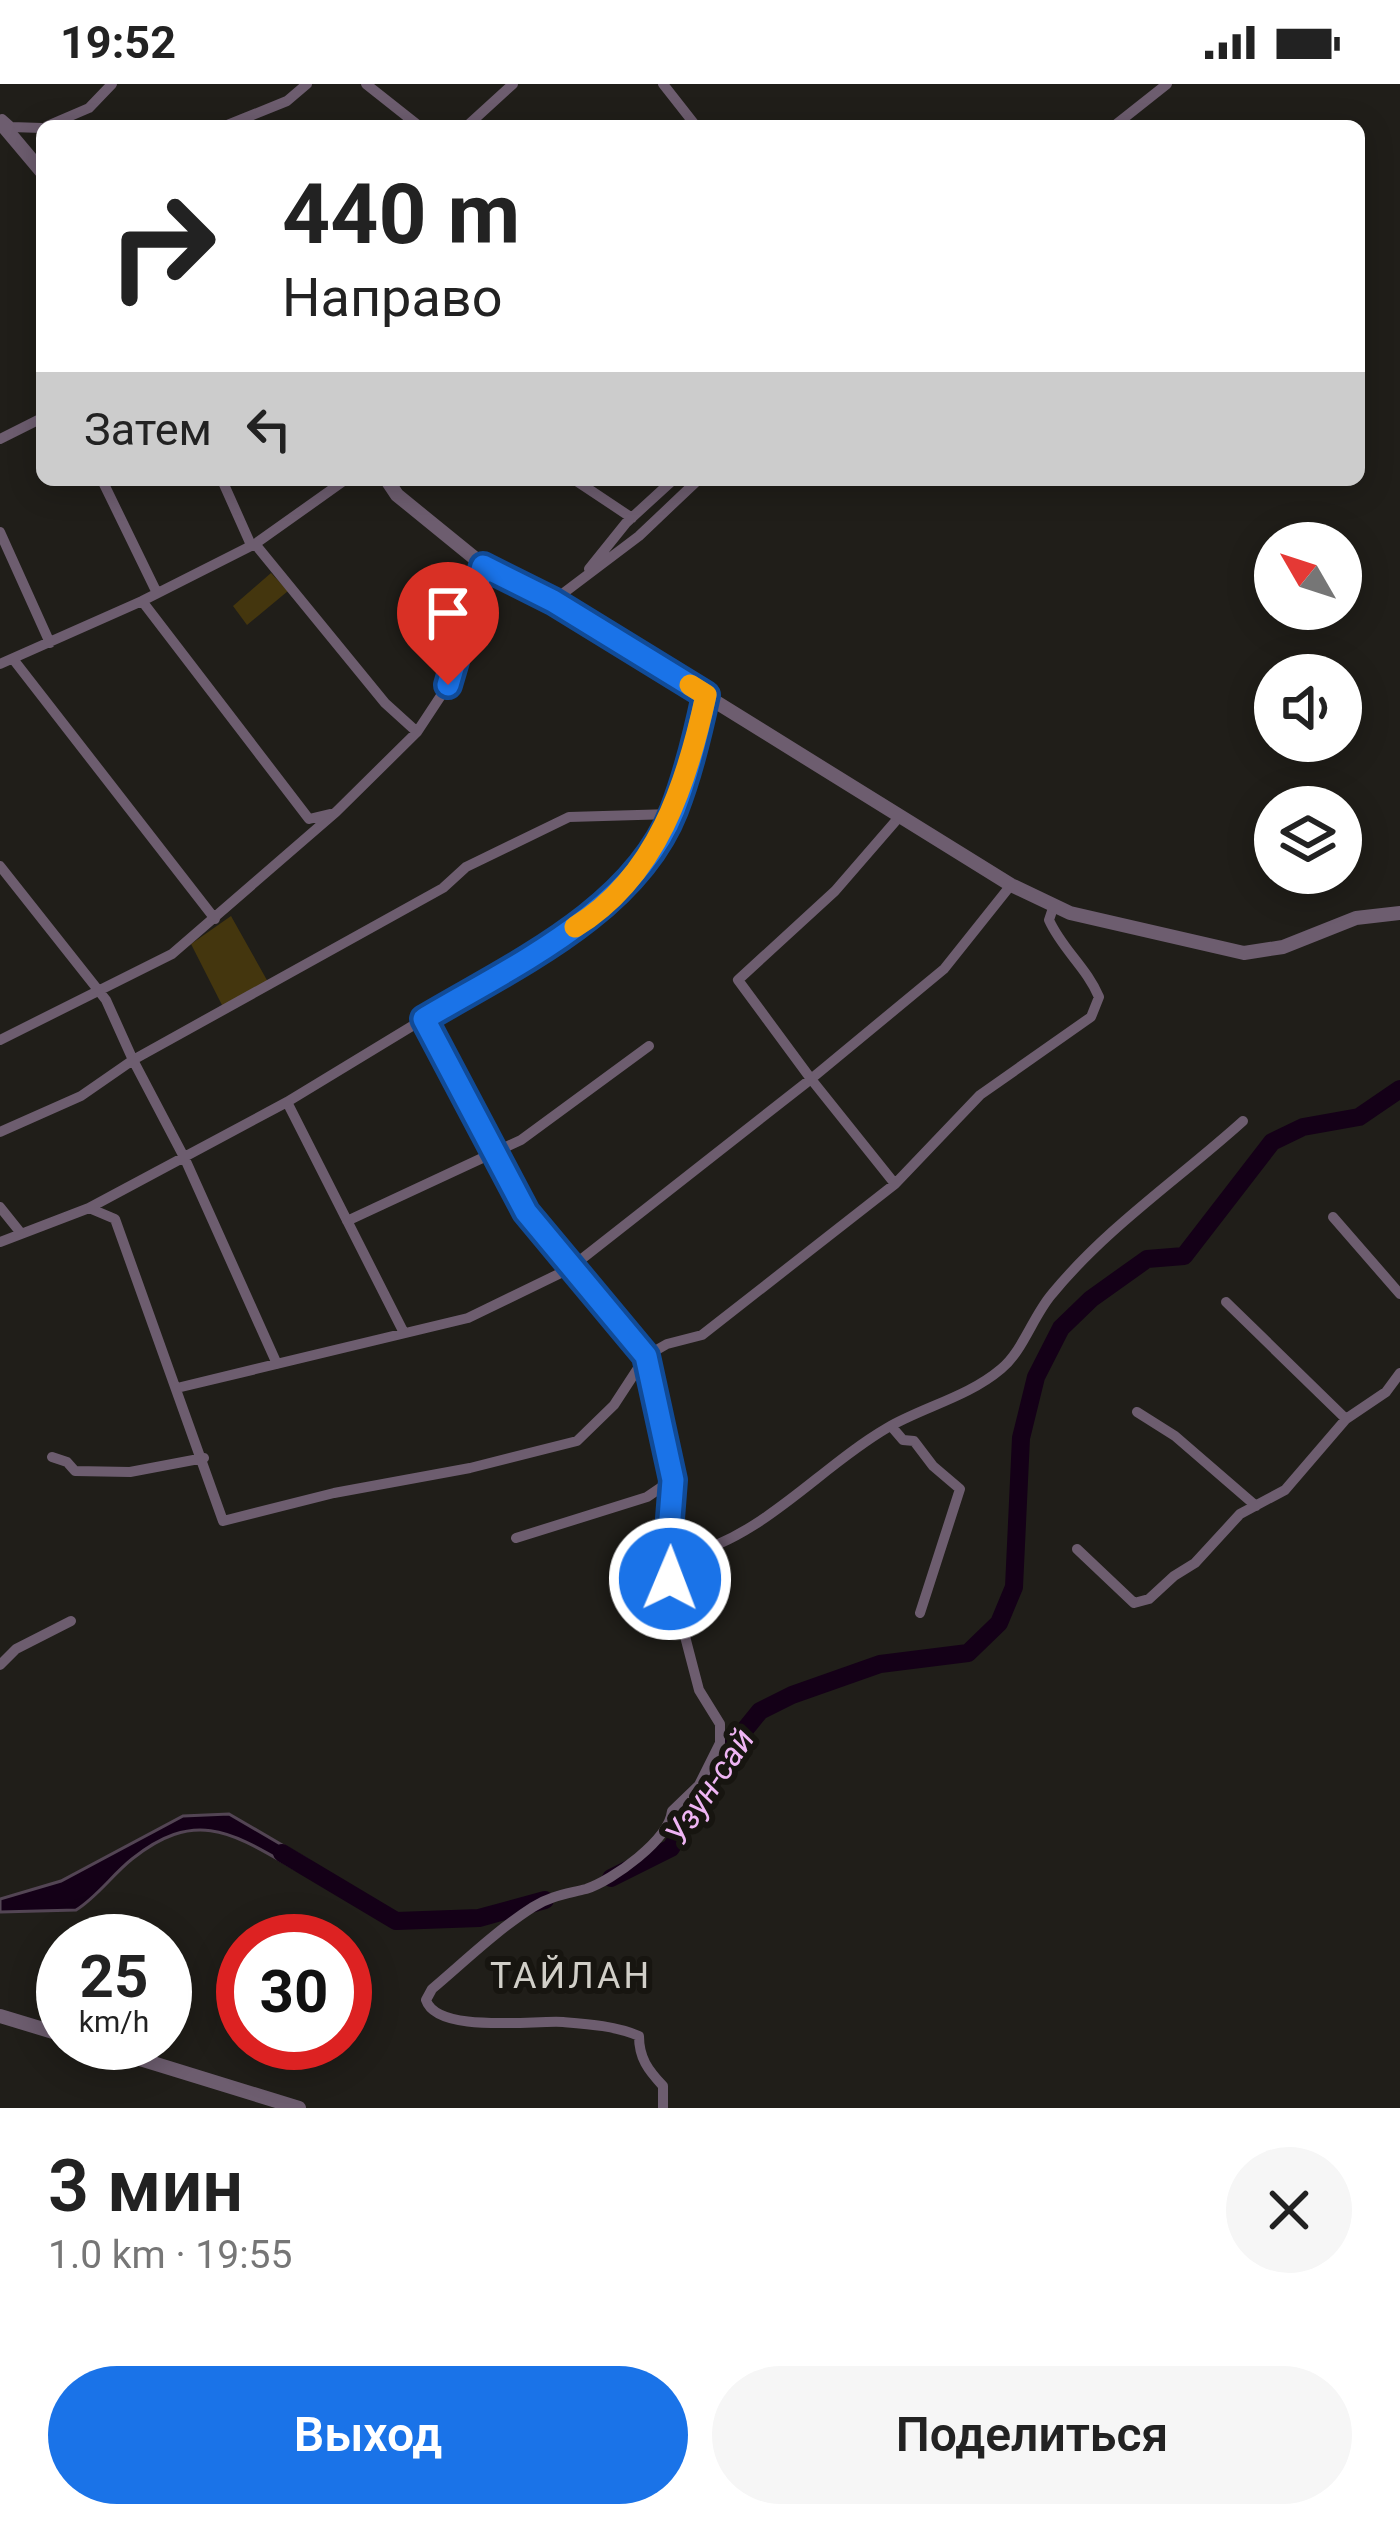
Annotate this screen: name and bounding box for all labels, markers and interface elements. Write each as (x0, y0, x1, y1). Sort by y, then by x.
text: 19:52 (60, 16, 176, 69)
text: 440 m (282, 165, 520, 264)
icon: right (84, 168, 240, 324)
text: Направо (282, 266, 502, 329)
icon: left (236, 396, 302, 462)
text: Затем (84, 403, 212, 456)
north arrow (1254, 522, 1362, 630)
map controls (1254, 522, 1362, 894)
pin (397, 562, 499, 685)
icon: arrive (415, 580, 481, 646)
button: sound (1254, 654, 1362, 762)
button: layers (1254, 786, 1362, 894)
position arrow (607, 1516, 733, 1642)
water label: Узун-сай (657, 1721, 762, 1851)
speed limit sign: 30 (216, 1914, 372, 2070)
text: 25 (80, 1941, 148, 2012)
district label: ТАЙЛАН (490, 1955, 652, 1997)
text: km/h (79, 2004, 149, 2039)
text: 3 мин (48, 2144, 243, 2229)
button: close (1226, 2147, 1352, 2273)
text: 1.0 km · 19:55 (48, 2232, 292, 2278)
button: Выход (48, 2366, 688, 2504)
button: Поделиться (712, 2366, 1352, 2504)

